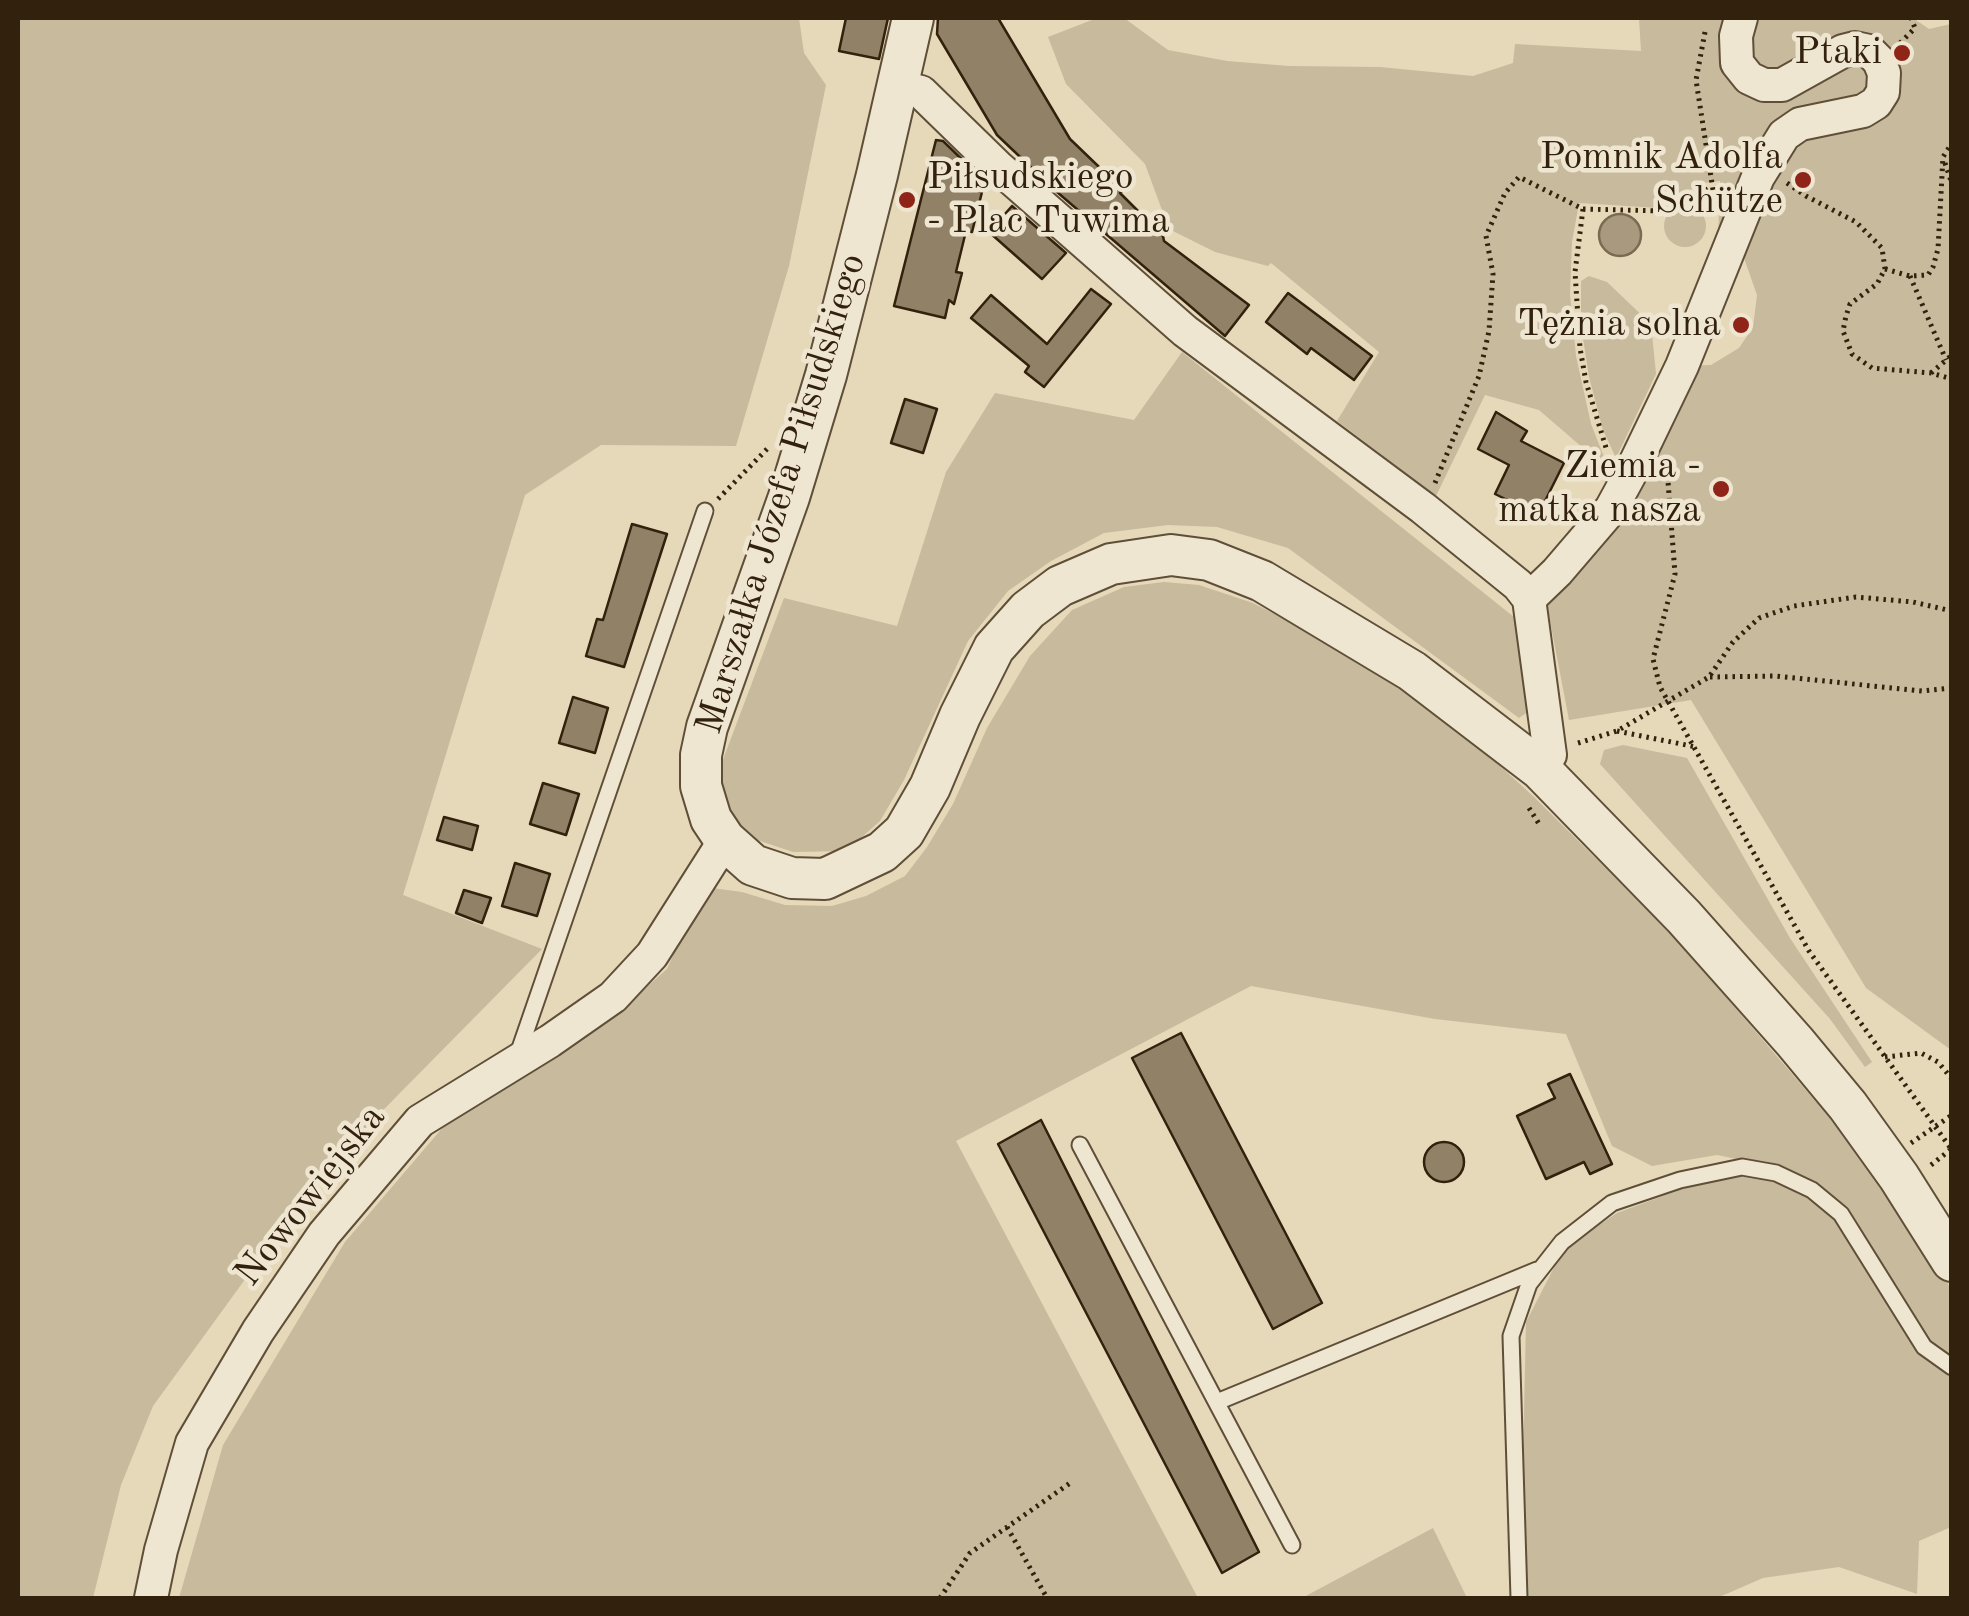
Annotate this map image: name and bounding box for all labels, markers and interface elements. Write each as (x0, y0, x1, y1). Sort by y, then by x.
place label: Ptaki (1794, 30, 1882, 76)
marker: Ptaki (1891, 42, 1913, 64)
place label: Pomnik Adolfa Schütze (1540, 135, 1783, 224)
place label: Piłsudskiego - Plac Tuwima (927, 155, 1170, 244)
marker: Pomnik Adolfa Schütze (1792, 169, 1814, 191)
marker: Piłsudskiego - Plac Tuwima (896, 189, 918, 211)
street label: Marszałka Józefa Piłsudskiego (687, 248, 877, 740)
place label: Tężnia solna (1517, 302, 1721, 348)
marker: Tężnia solna (1730, 314, 1752, 336)
place label: Ziemia - matka nasza (1498, 444, 1701, 534)
marker: Ziemia - matka nasza (1710, 478, 1732, 500)
street label: Nowowiejska (226, 1096, 396, 1296)

